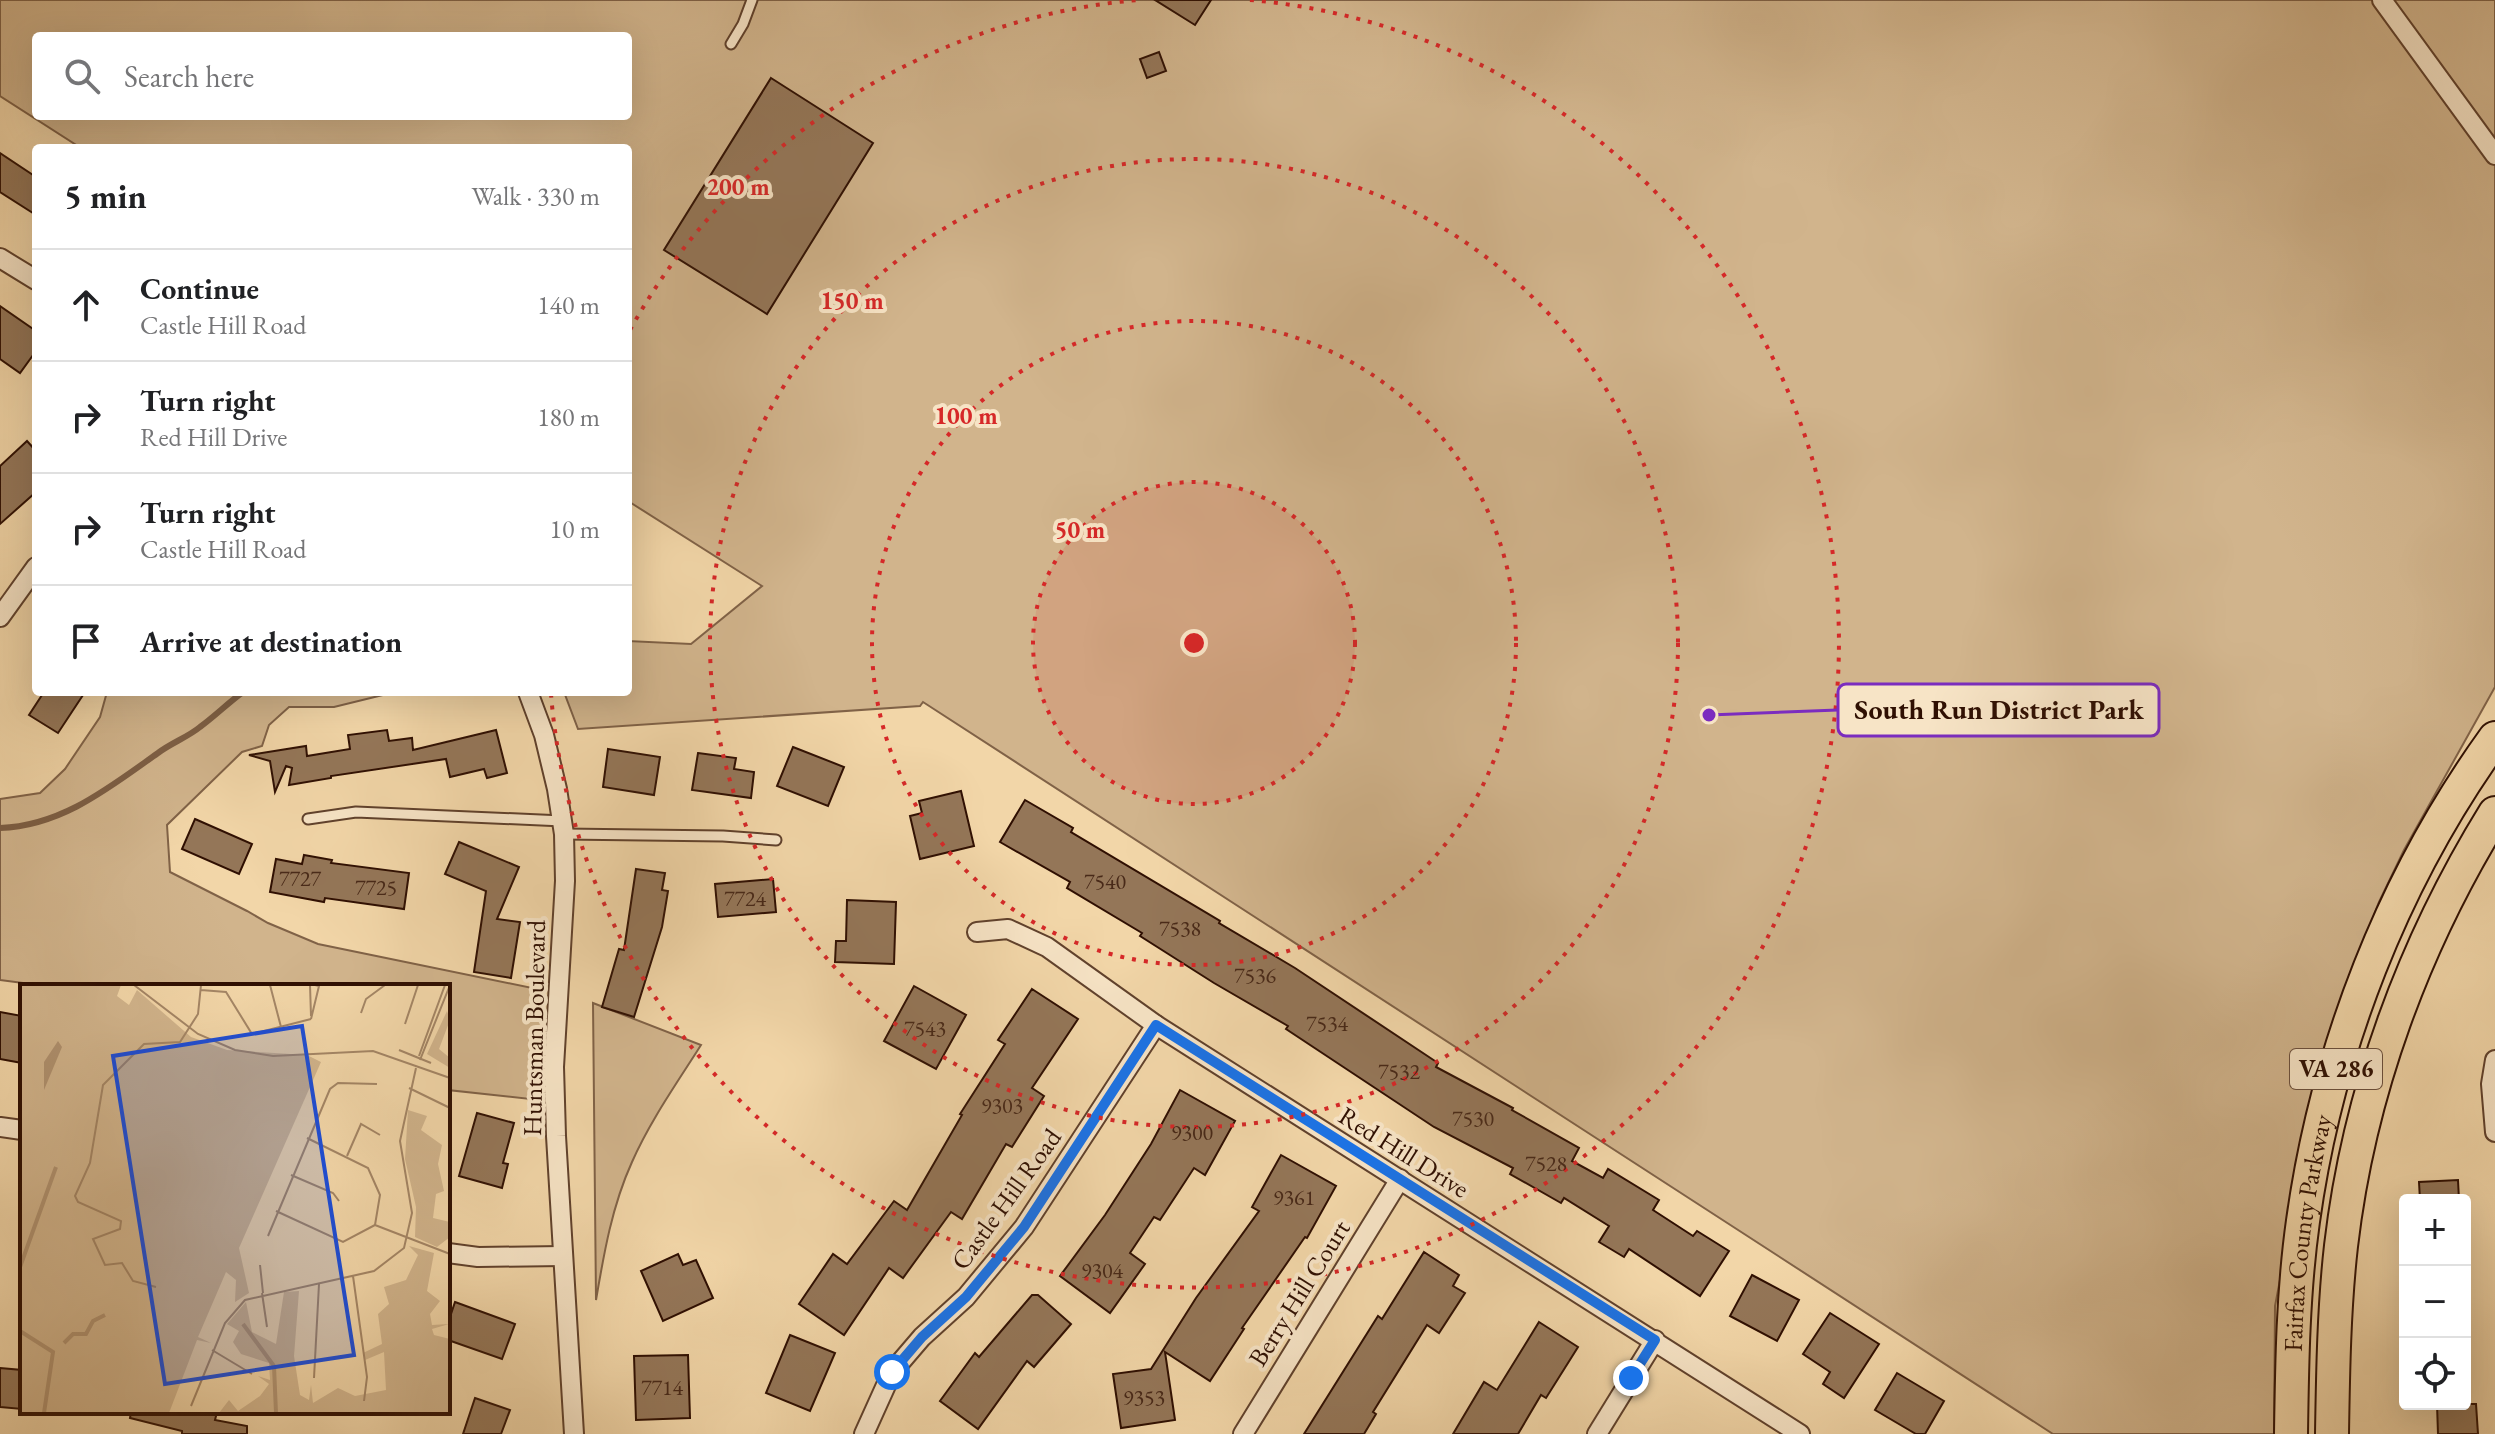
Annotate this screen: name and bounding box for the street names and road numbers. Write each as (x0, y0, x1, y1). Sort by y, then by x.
street label: Huntsman Boulevard (515, 919, 553, 1136)
road number: VA 286 (2290, 1049, 2382, 1089)
street label: Red Hill Drive (1332, 1099, 1476, 1205)
street label: Fairfax County Parkway (2276, 1110, 2340, 1352)
street label: Castle Hill Road (943, 1121, 1069, 1276)
street label: Berry Hill Court (1241, 1213, 1357, 1373)

